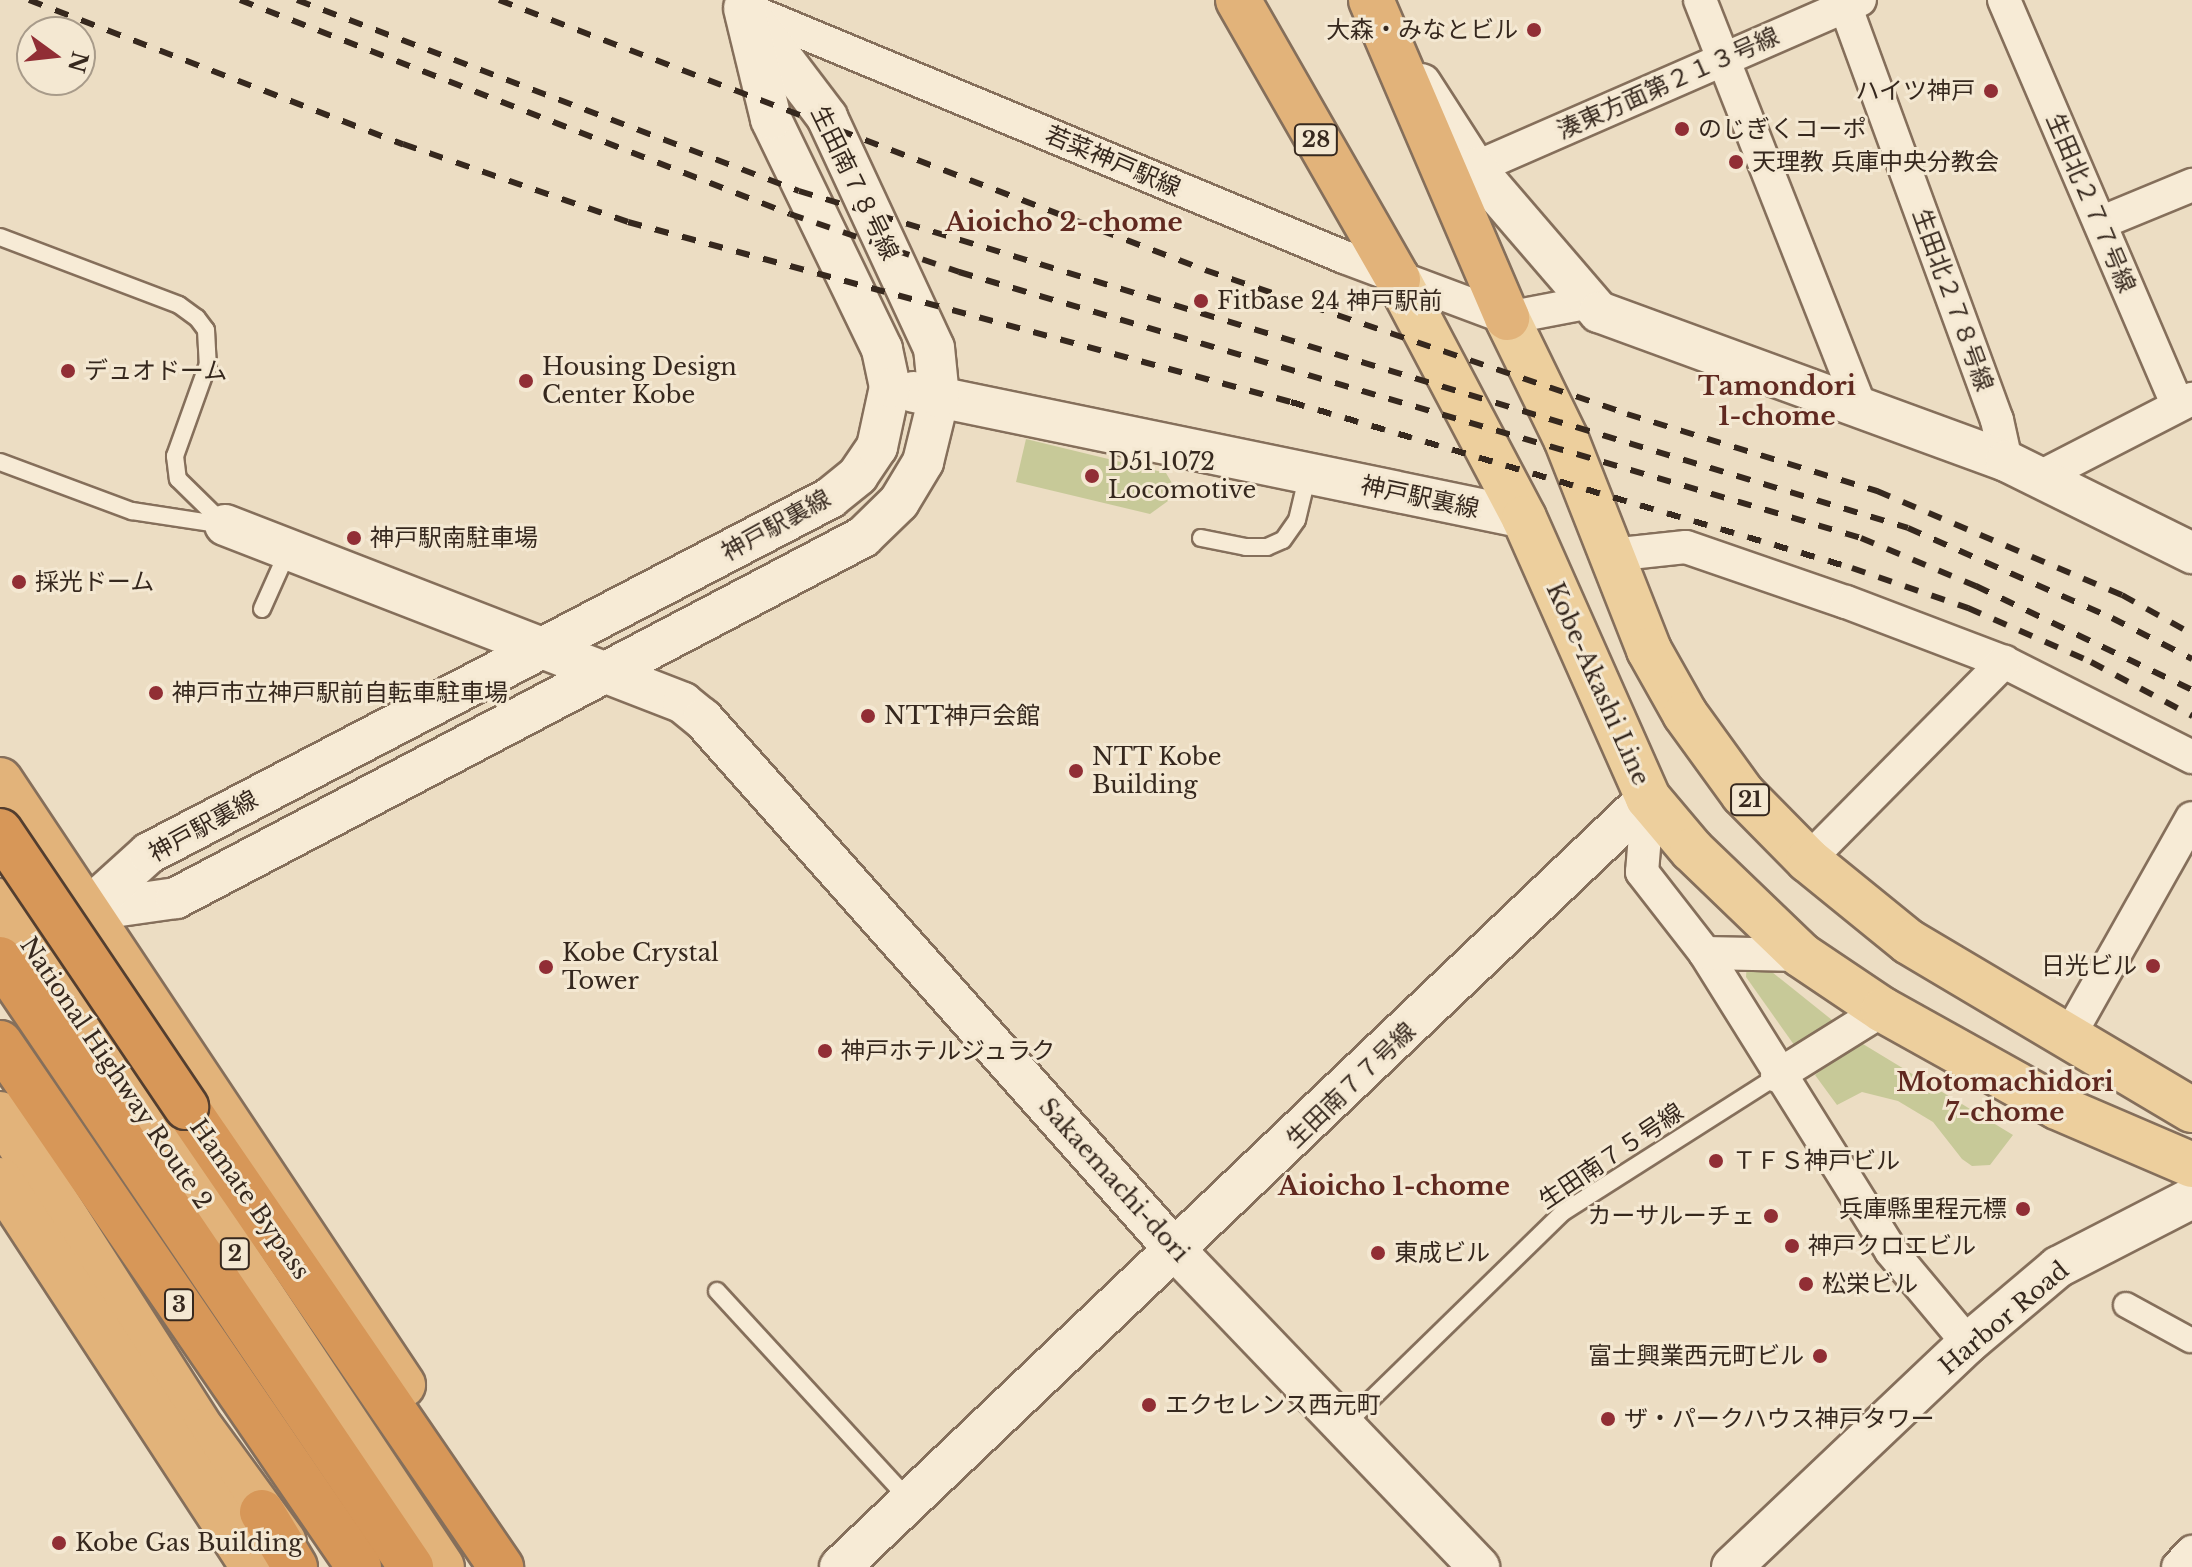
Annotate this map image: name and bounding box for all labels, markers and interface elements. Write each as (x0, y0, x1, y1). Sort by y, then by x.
north arrow (16, 16, 96, 96)
place label: 大森・みなとビル (1326, 16, 1518, 44)
marker: 大森・みなとビル (1525, 21, 1543, 39)
street label: 湊東方面第２１３号線 (1553, 21, 1783, 145)
text: N (62, 48, 93, 75)
place label: ハイツ神戸 (1855, 77, 1975, 105)
marker: ハイツ神戸 (1982, 82, 2000, 100)
street label: 生田南７８号線 (805, 101, 905, 265)
street label: 生田北２７７号線 (2040, 109, 2142, 297)
place label: のじぎくコーポ (1698, 115, 1866, 143)
street label: 若菜神戸駅線 (1041, 120, 1185, 202)
marker: のじぎくコーポ (1673, 120, 1691, 138)
road number: 28 (1292, 122, 1340, 158)
place label: 天理教 兵庫中央分教会 (1752, 148, 1999, 176)
marker: 天理教 兵庫中央分教会 (1727, 153, 1745, 171)
street label: 生田北２７８号線 (1907, 205, 1999, 395)
district label: Aioicho 2-chome (945, 207, 1183, 239)
place label: Fitbase 24 神戸駅前 (1217, 287, 1443, 315)
marker: Fitbase 24 神戸駅前 (1192, 292, 1210, 310)
place label: Housing Design Center Kobe (542, 353, 737, 409)
place label: デュオドーム (84, 357, 228, 385)
marker: デュオドーム (59, 362, 77, 380)
district label: Tamondori 1-chome (1698, 371, 1856, 432)
marker: Housing Design Center Kobe (517, 372, 535, 390)
place label: D51 1072 Locomotive (1108, 448, 1256, 504)
marker: D51 1072 Locomotive (1083, 467, 1101, 485)
street label: 神戸駅裏線 (1358, 470, 1482, 524)
street label: 神戸駅裏線 (717, 483, 835, 567)
place label: 神戸駅南駐車場 (370, 524, 538, 552)
marker: 神戸駅南駐車場 (345, 529, 363, 547)
place label: 採光ドーム (35, 568, 155, 596)
marker: 採光ドーム (10, 573, 28, 591)
street label: Kobe-Akashi Line (1540, 578, 1656, 790)
place label: 神戸市立神戸駅前自転車駐車場 (172, 679, 508, 707)
marker: 神戸市立神戸駅前自転車駐車場 (147, 684, 165, 702)
place label: NTT神戸会館 (884, 702, 1040, 730)
marker: NTT神戸会館 (859, 707, 877, 725)
place label: NTT Kobe Building (1092, 743, 1222, 799)
marker: NTT Kobe Building (1067, 762, 1085, 780)
road number: 21 (1730, 782, 1770, 818)
street label: 神戸駅裏線 (144, 784, 262, 868)
street label: National Highway Route 2 (14, 931, 218, 1215)
place label: Kobe Crystal Tower (562, 939, 719, 995)
place label: 日光ビル (2041, 952, 2137, 980)
marker: 日光ビル (2144, 957, 2162, 975)
marker: Kobe Crystal Tower (537, 958, 555, 976)
street label: 生田南７７号線 (1281, 1016, 1421, 1154)
place label: 神戸ホテルジュラク (841, 1037, 1057, 1065)
marker: 神戸ホテルジュラク (816, 1042, 834, 1060)
district label: Motomachidori 7-chome (1896, 1067, 2114, 1128)
street label: Sakaemachi-dori (1033, 1092, 1195, 1268)
street label: 生田南７５号線 (1533, 1097, 1689, 1215)
street label: Hamate Bypass (184, 1113, 316, 1285)
place label: ＴＦＳ神戸ビル (1732, 1147, 1900, 1175)
marker: ＴＦＳ神戸ビル (1707, 1152, 1725, 1170)
district label: Aioicho 1-chome (1278, 1171, 1510, 1203)
place label: 兵庫縣里程元標 (1839, 1195, 2007, 1223)
marker: 兵庫縣里程元標 (2014, 1200, 2032, 1218)
place label: カーサルーチェ (1587, 1202, 1755, 1230)
marker: カーサルーチェ (1762, 1207, 1780, 1225)
place label: 神戸クロエビル (1808, 1232, 1976, 1260)
road number: 2 (219, 1236, 251, 1272)
marker: 神戸クロエビル (1783, 1237, 1801, 1255)
place label: 東成ビル (1394, 1239, 1490, 1267)
marker: 東成ビル (1369, 1244, 1387, 1262)
street label: Harbor Road (1933, 1255, 2075, 1381)
place label: 松栄ビル (1822, 1270, 1918, 1298)
marker: 松栄ビル (1797, 1275, 1815, 1293)
road number: 3 (163, 1287, 195, 1323)
place label: 富士興業西元町ビル (1588, 1342, 1804, 1370)
marker: 富士興業西元町ビル (1811, 1347, 1829, 1365)
place label: エクセレンス西元町 (1165, 1391, 1381, 1419)
marker: エクセレンス西元町 (1140, 1396, 1158, 1414)
place label: ザ・パークハウス神戸タワー (1624, 1405, 1936, 1433)
marker: ザ・パークハウス神戸タワー (1599, 1410, 1617, 1428)
place label: Kobe Gas Building (75, 1529, 303, 1557)
marker: Kobe Gas Building (50, 1534, 68, 1552)

